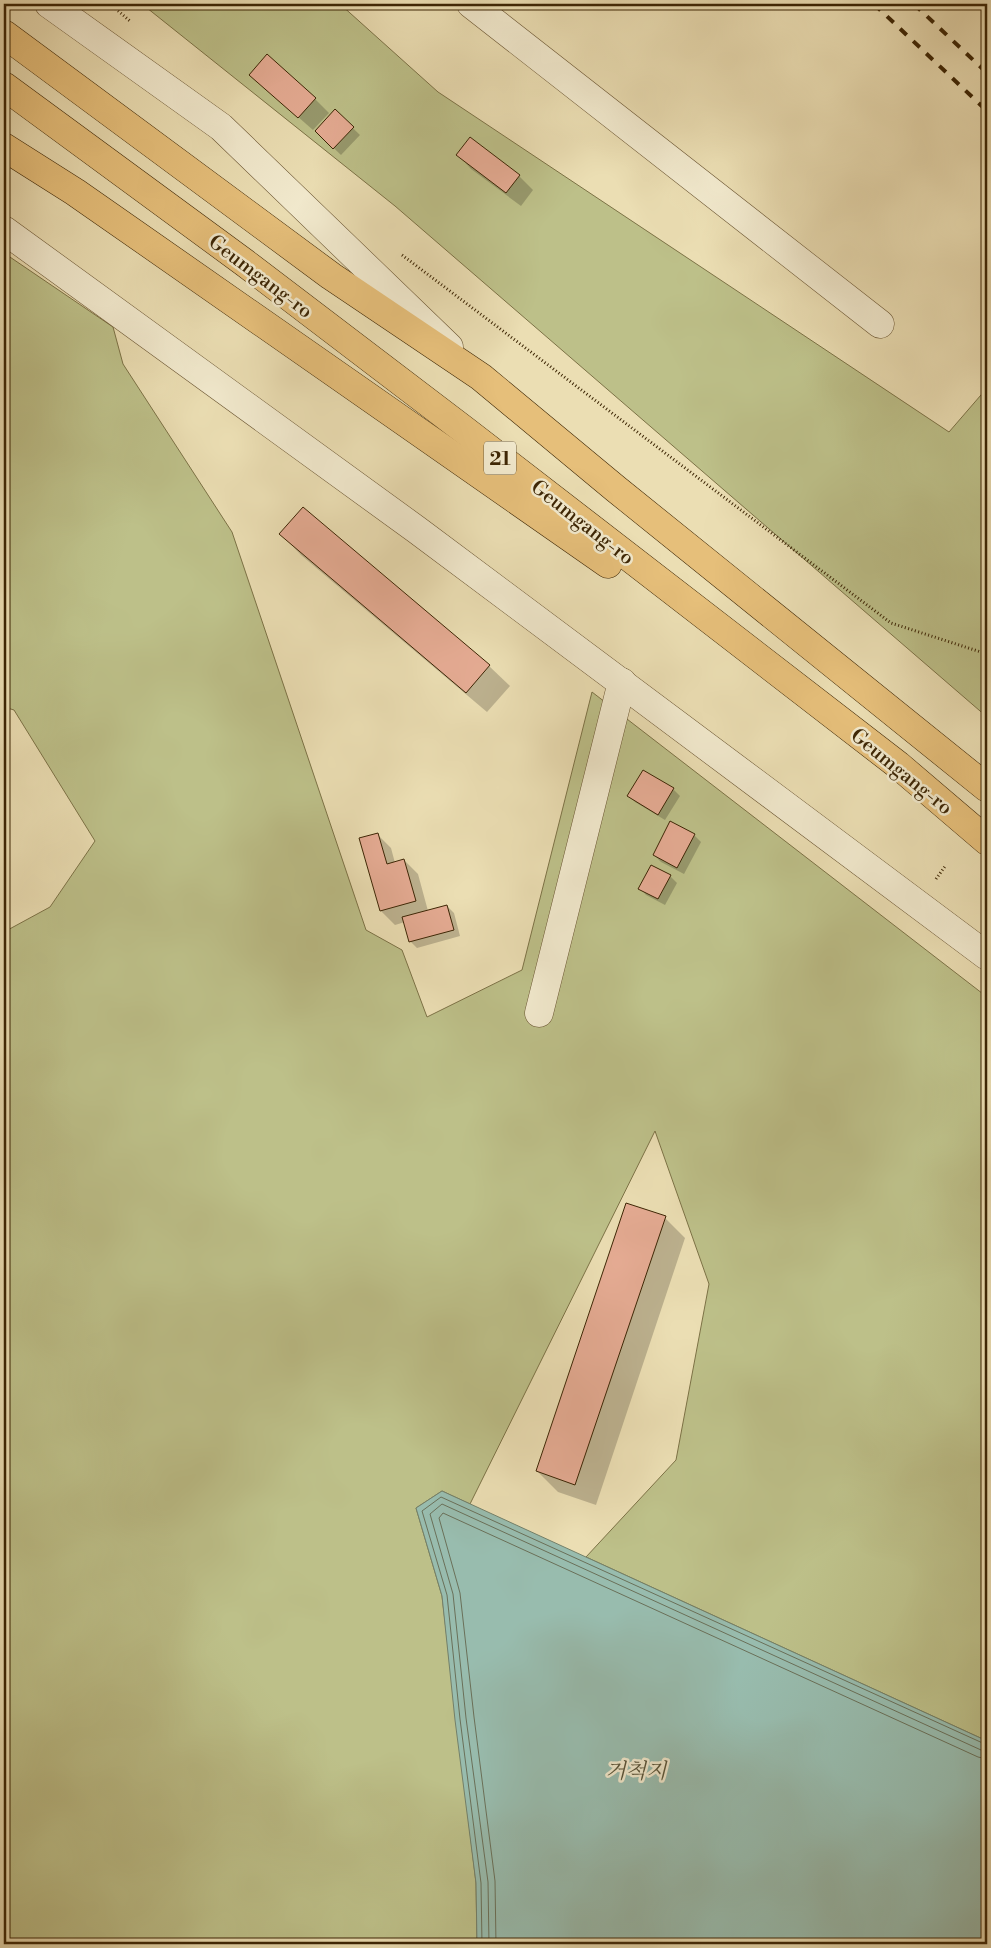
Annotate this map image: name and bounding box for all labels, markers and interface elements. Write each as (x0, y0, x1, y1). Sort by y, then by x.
street label: Geumgang-ro (203, 230, 317, 325)
road number: 21 (484, 442, 516, 474)
street label: Geumgang-ro (525, 475, 639, 571)
street label: Geumgang-ro (845, 723, 957, 821)
water label: 거척지 (606, 1759, 668, 1785)

